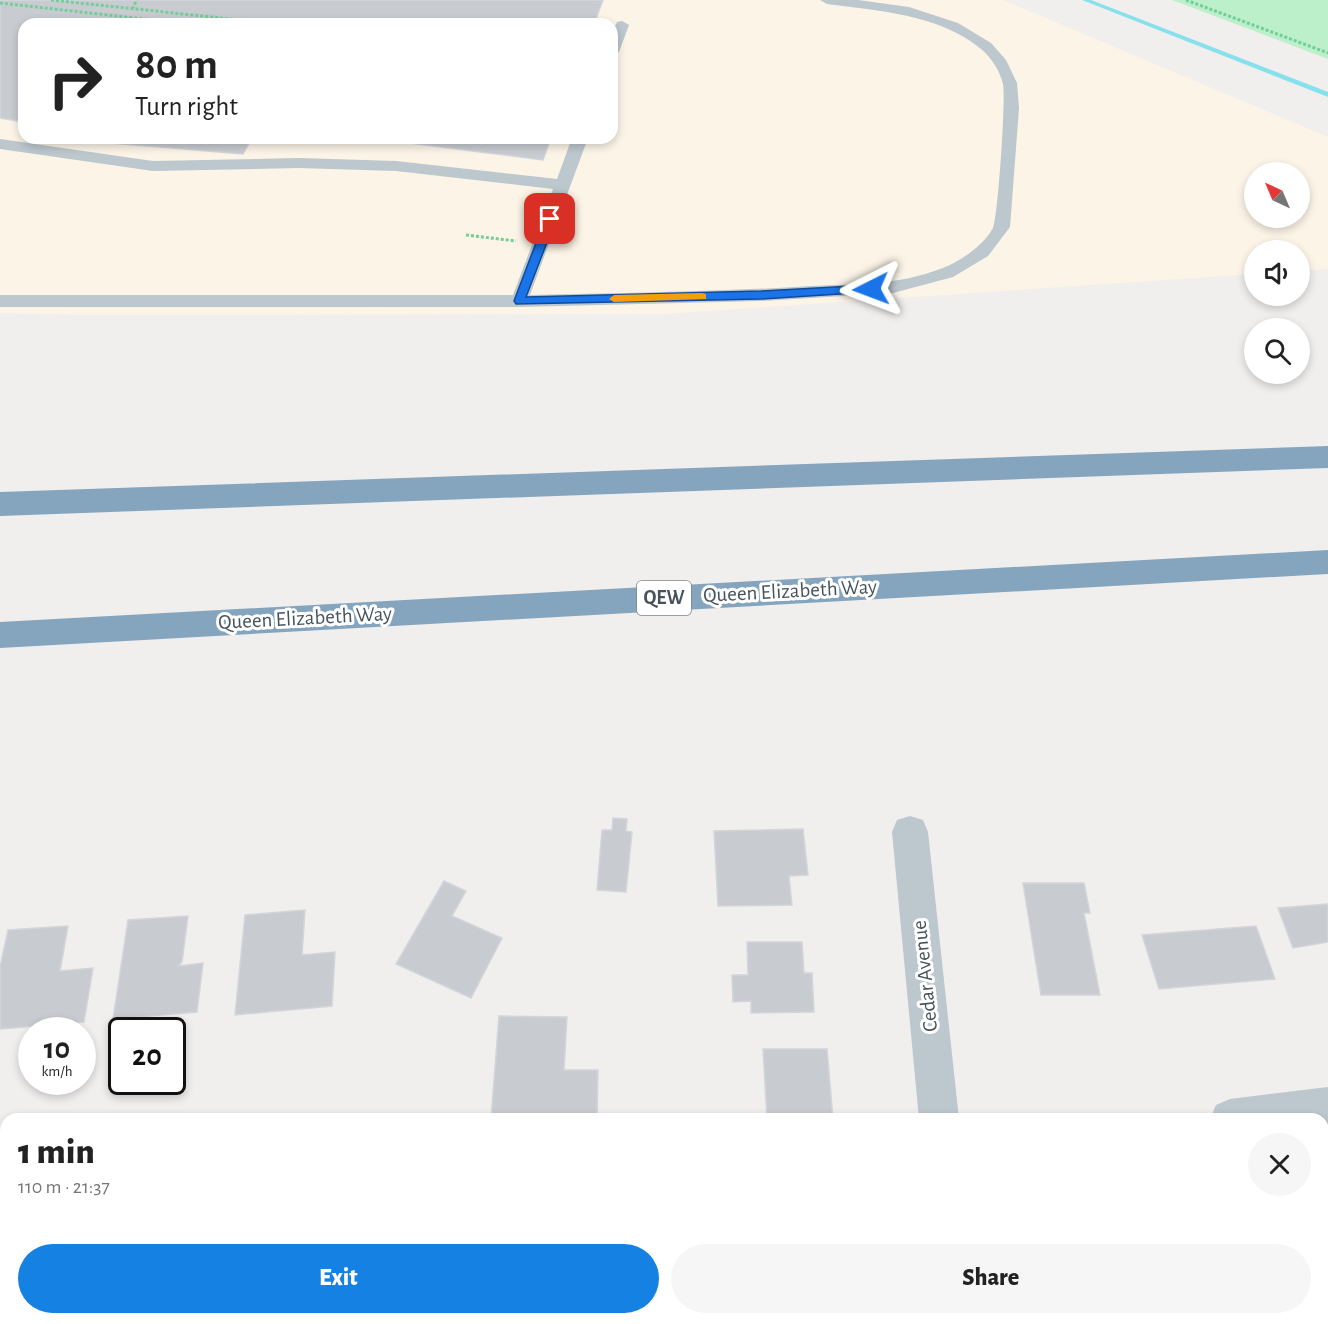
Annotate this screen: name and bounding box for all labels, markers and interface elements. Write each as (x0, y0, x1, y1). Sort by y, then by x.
icon: right (36, 42, 114, 120)
text: 80 m (135, 44, 218, 86)
text: Turn right (135, 93, 238, 120)
north arrow (1244, 162, 1310, 228)
map controls (1244, 162, 1310, 384)
pin (524, 193, 575, 244)
icon: arrive (533, 202, 566, 235)
button: sound (1244, 240, 1310, 306)
position arrow (839, 257, 903, 321)
button: search (1244, 318, 1310, 384)
street label: Queen Elizabeth Way (703, 576, 877, 606)
road number: QEW (637, 581, 691, 615)
street label: Queen Elizabeth Way (218, 603, 392, 633)
street label: Cedar Avenue (909, 919, 941, 1033)
speed limit sign: 20 (108, 1017, 186, 1095)
text: 10 (44, 1034, 70, 1064)
text: km/h (42, 1064, 72, 1079)
button: close (1248, 1133, 1311, 1196)
text: 1 min (18, 1134, 95, 1170)
text: 110 m · 21:37 (18, 1177, 110, 1197)
button: Exit (18, 1244, 659, 1313)
button: Share (671, 1244, 1311, 1313)

